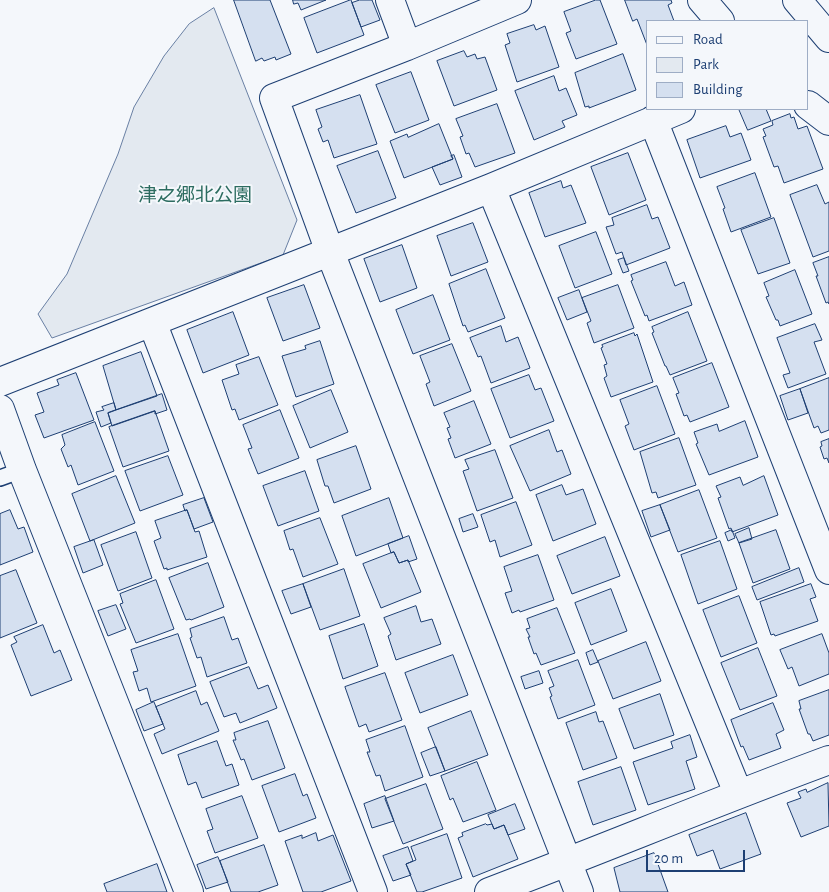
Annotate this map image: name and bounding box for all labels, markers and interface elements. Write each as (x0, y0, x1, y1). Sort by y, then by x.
legend (646, 20, 809, 110)
text: Road (693, 32, 723, 47)
text: Park (693, 57, 719, 72)
text: Building (693, 82, 743, 97)
park label: 津之郷北公園 (138, 184, 252, 206)
scale bar (649, 840, 748, 872)
text: 20 m (654, 851, 683, 866)

